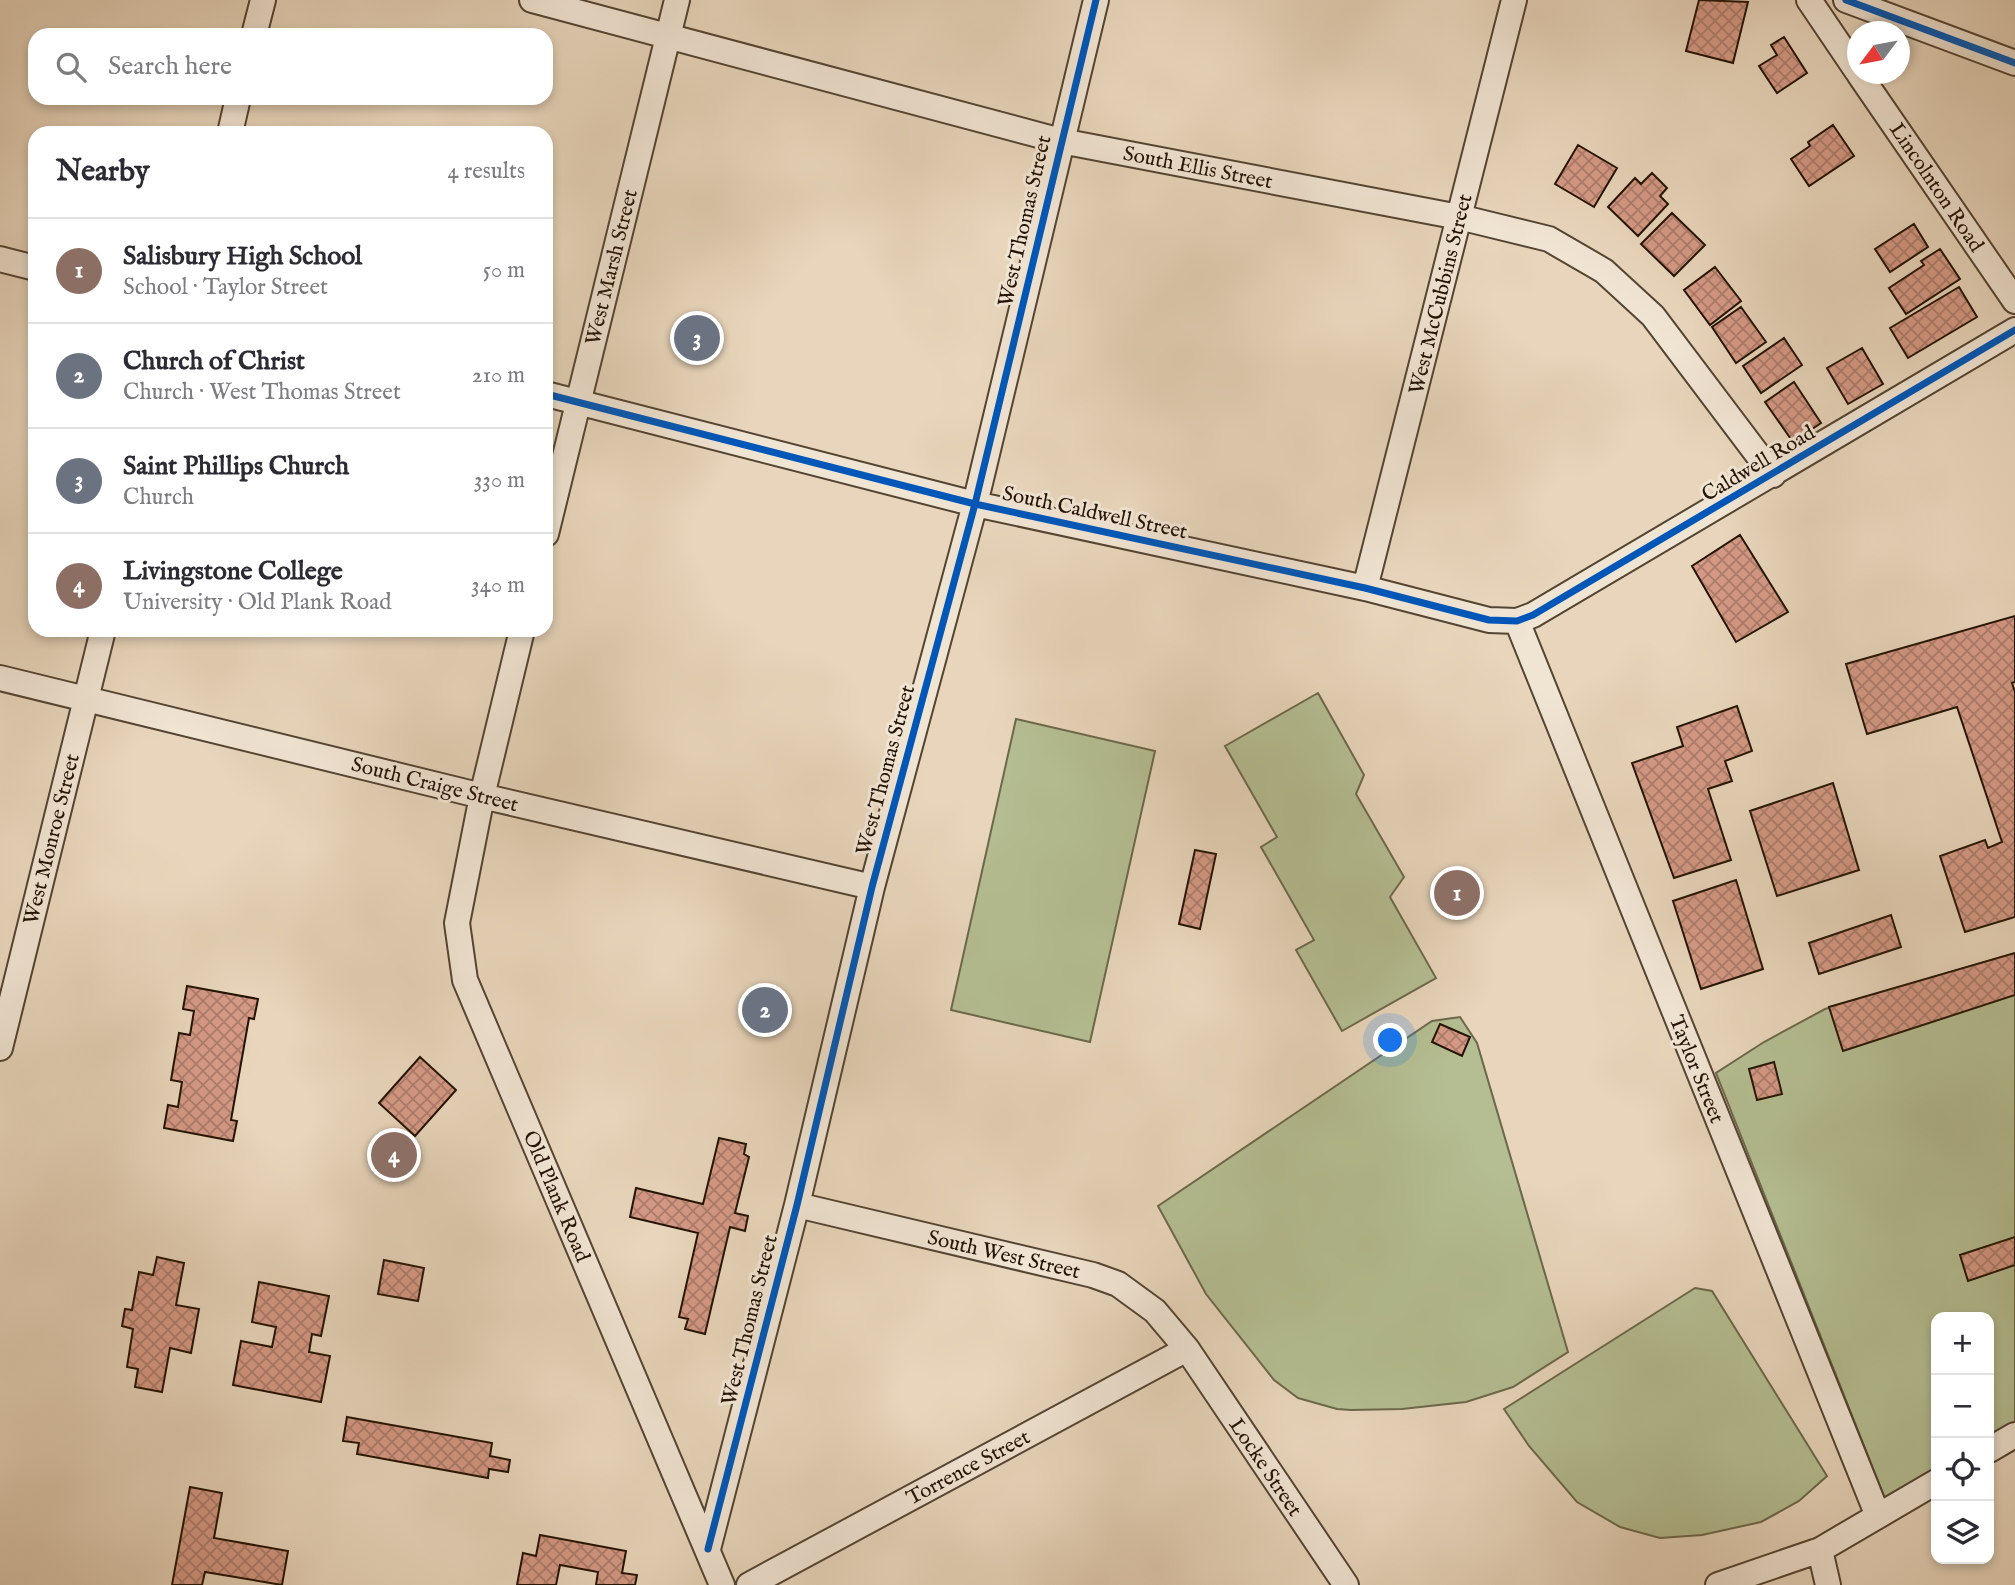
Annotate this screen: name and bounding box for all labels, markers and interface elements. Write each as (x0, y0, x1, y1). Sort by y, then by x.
north arrow (1847, 21, 1910, 84)
search box (28, 28, 553, 105)
icon: search (52, 48, 90, 86)
text: Search here (108, 50, 232, 83)
street label: Lincolnton Road (1882, 118, 1989, 258)
street label: West Thomas Street (993, 133, 1058, 310)
street label: South Ellis Street (1121, 141, 1275, 196)
text: Nearby (56, 153, 149, 191)
text: 4 results (447, 157, 525, 186)
street label: West Marsh Street (580, 187, 645, 348)
street label: West McCubbins Street (1403, 191, 1479, 397)
text: Salisbury High School (123, 240, 362, 273)
text: 1 (75, 256, 83, 285)
text: 50 m (483, 256, 525, 285)
text: School · Taylor Street (123, 273, 328, 302)
pin: 3 (674, 312, 720, 364)
text: Church of Christ (123, 345, 305, 378)
text: 2 (74, 361, 84, 390)
text: 210 m (472, 361, 525, 390)
text: Church · West Thomas Street (123, 378, 401, 407)
street label: Caldwell Road (1697, 419, 1821, 509)
text: Saint Phillips Church (123, 450, 349, 483)
text: 3 (75, 466, 83, 495)
text: 330 m (474, 466, 525, 495)
street label: South Caldwell Street (1000, 481, 1190, 546)
text: Church (123, 483, 194, 512)
text: Livingstone College (123, 555, 343, 588)
text: 4 (73, 571, 85, 600)
text: 340 m (471, 571, 525, 600)
text: University · Old Plank Road (123, 588, 391, 617)
street label: West Thomas Street (851, 682, 922, 858)
street label: West Monroe Street (18, 751, 87, 928)
street label: South Craige Street (348, 752, 521, 819)
pin: 1 (1434, 867, 1480, 919)
pin: 2 (742, 984, 788, 1036)
street label: Taylor Street (1662, 1012, 1729, 1127)
your location (1373, 1023, 1407, 1057)
street label: Old Plank Road (516, 1127, 596, 1267)
pin: 4 (371, 1129, 417, 1181)
street label: South West Street (925, 1225, 1083, 1286)
street label: West Thomas Street (716, 1232, 785, 1409)
map controls (1931, 1312, 1994, 1564)
button: + (1931, 1312, 1994, 1375)
button: − (1931, 1375, 1994, 1438)
street label: Locke Street (1222, 1413, 1308, 1522)
street label: Torrence Street (902, 1424, 1035, 1512)
button: locate (1931, 1438, 1994, 1501)
button: layers (1931, 1501, 1994, 1564)

